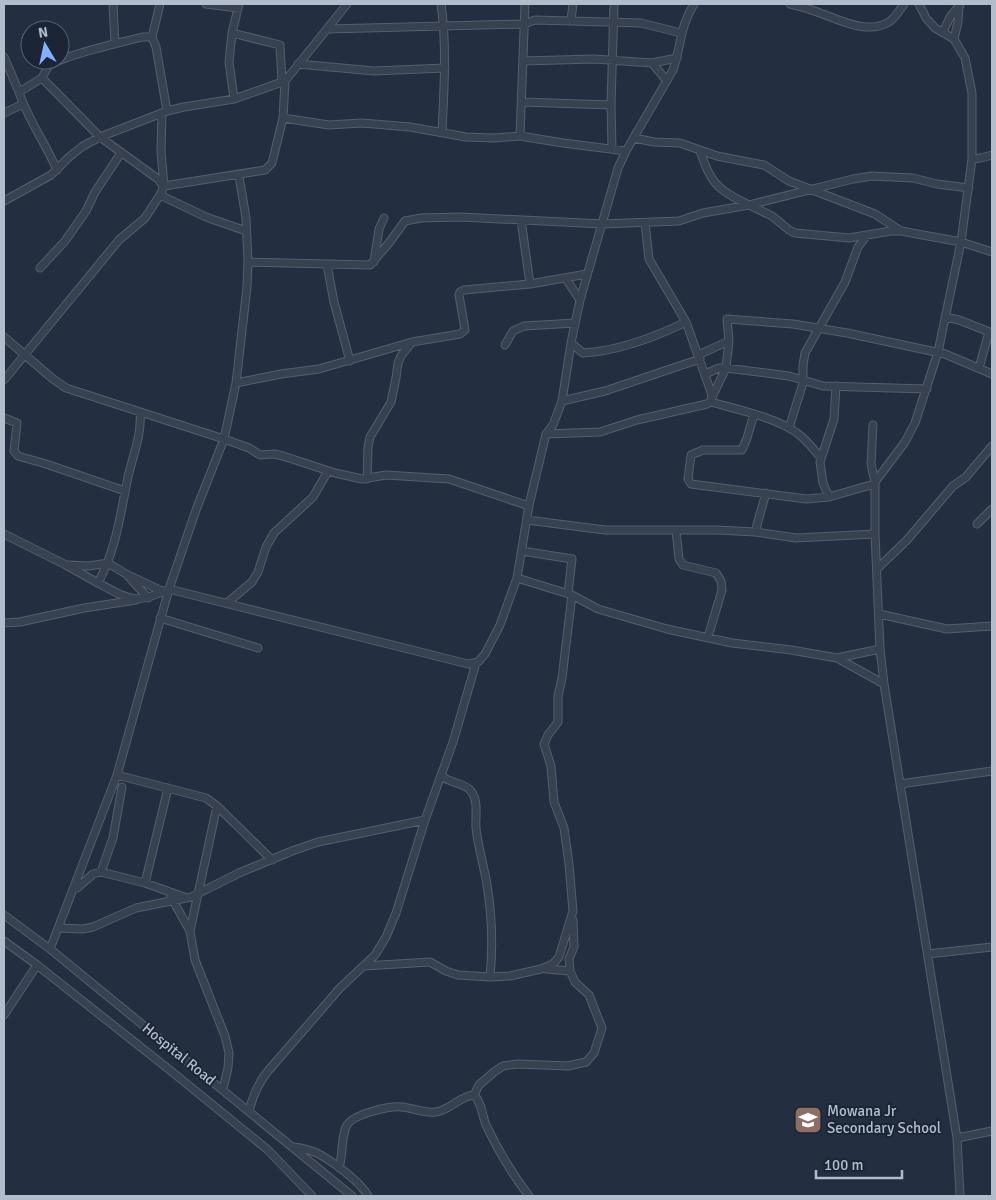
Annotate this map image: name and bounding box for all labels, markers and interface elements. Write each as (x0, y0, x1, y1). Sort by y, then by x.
north arrow (20, 20, 70, 70)
text: N (37, 23, 49, 42)
street label: Hospital Road (139, 1019, 219, 1089)
place label: Mowana Jr Secondary School (827, 1102, 941, 1137)
school or university icon: Mowana Jr Secondary School (793, 1105, 823, 1135)
scale bar (816, 1148, 902, 1180)
text: 100 m (824, 1156, 864, 1174)

